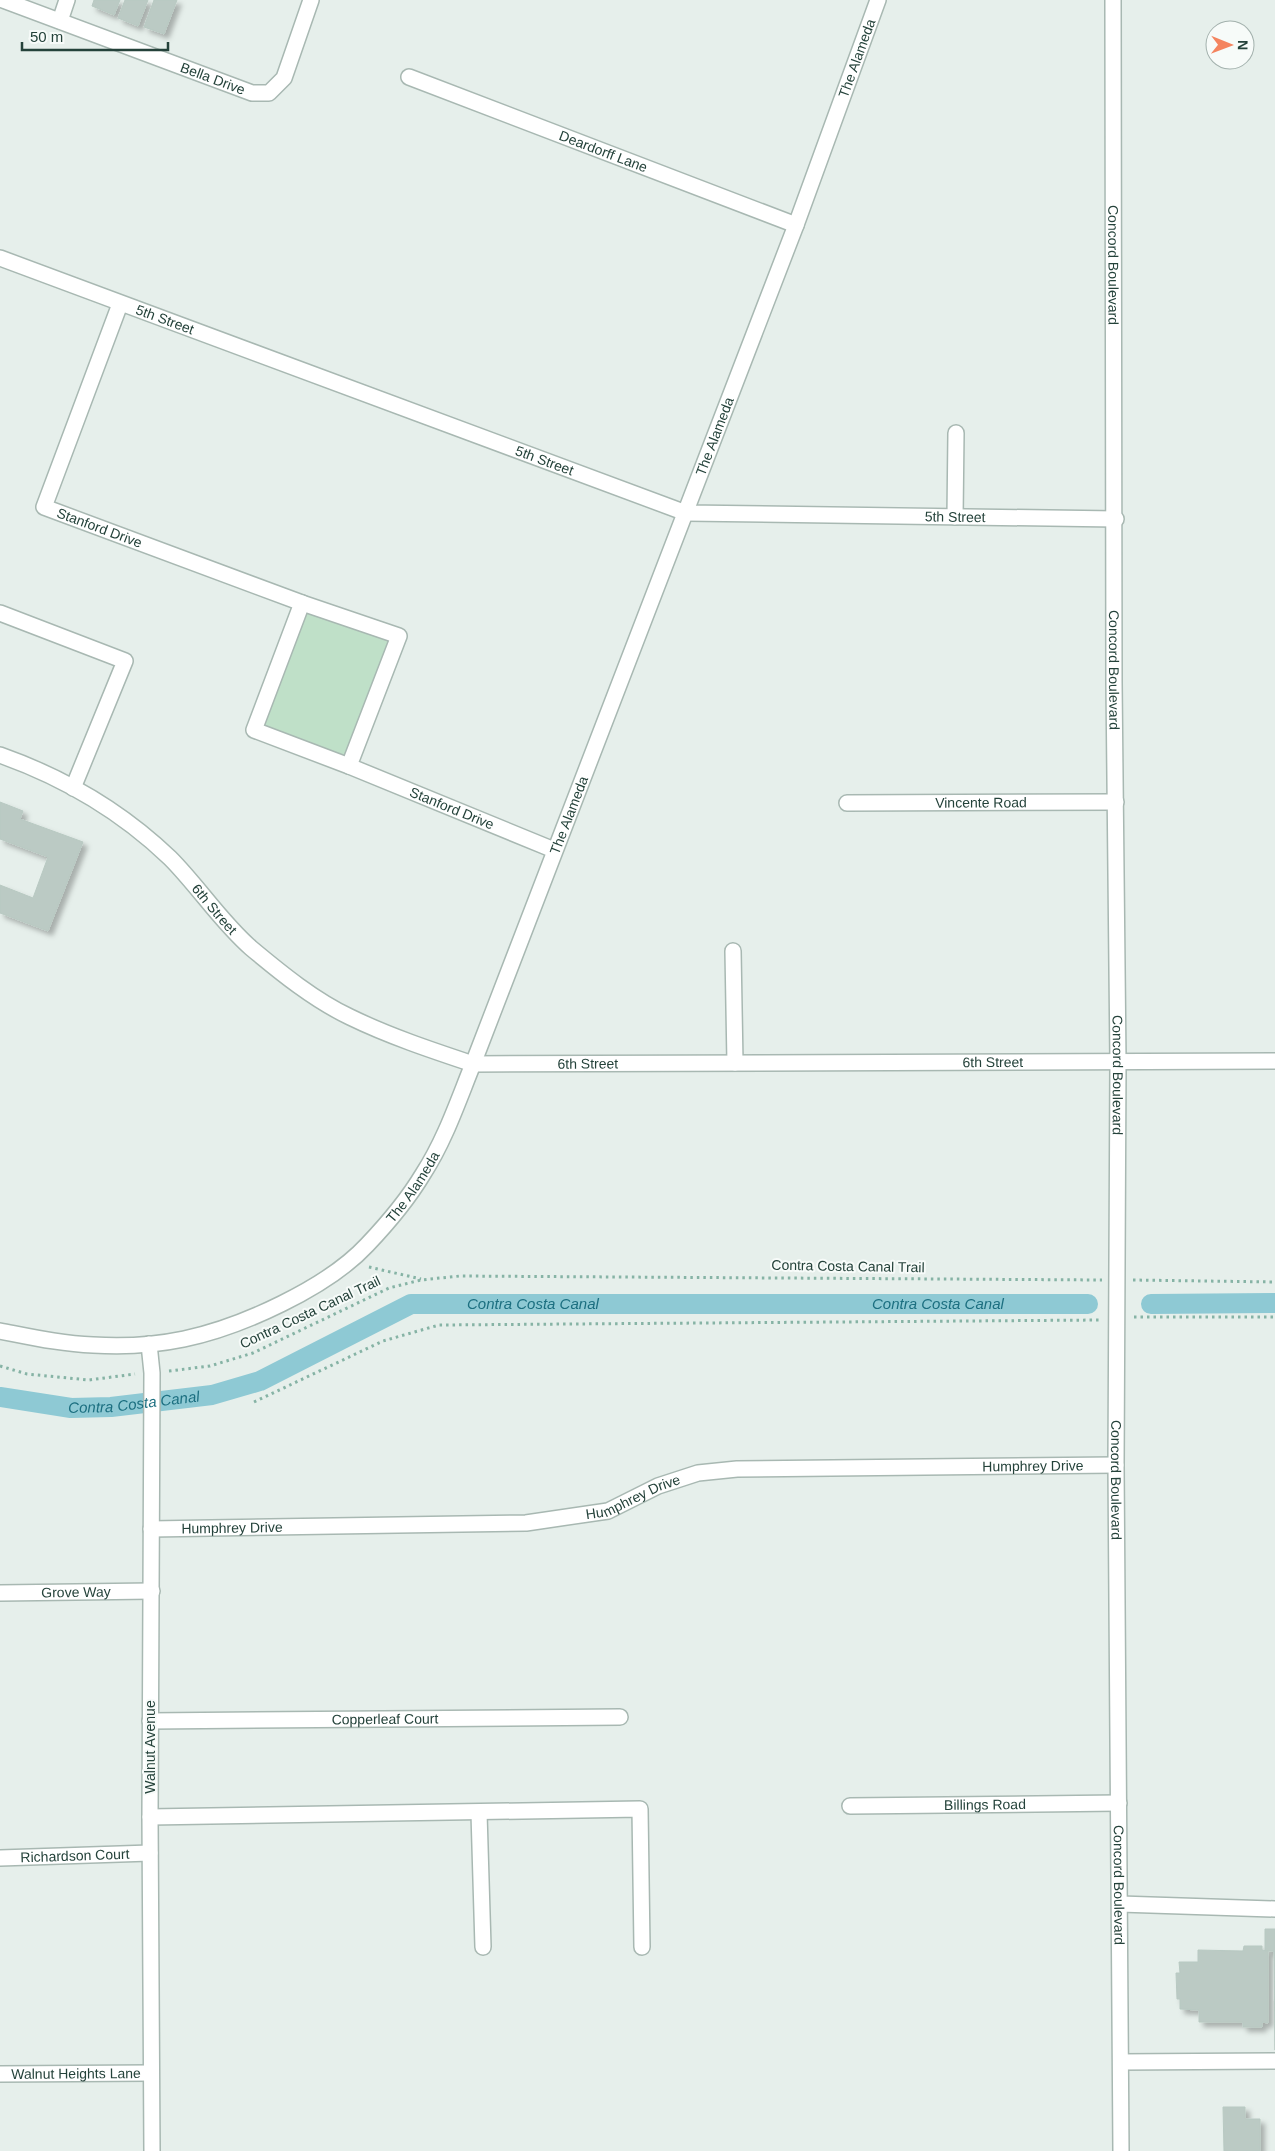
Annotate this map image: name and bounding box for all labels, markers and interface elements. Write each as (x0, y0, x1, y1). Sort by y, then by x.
street label: The Alameda (835, 16, 879, 100)
scale bar (22, 20, 169, 52)
north arrow (1205, 20, 1255, 70)
text: 50 m (30, 28, 63, 45)
text: N (1235, 40, 1251, 50)
street label: Bella Drive (178, 59, 248, 98)
street label: Deardorff Lane (557, 127, 650, 175)
street label: Concord Boulevard (1105, 205, 1121, 325)
street label: 5th Street (134, 301, 196, 337)
street label: The Alameda (692, 395, 737, 478)
street label: 5th Street (513, 442, 576, 479)
street label: Stanford Drive (55, 505, 144, 551)
street label: 5th Street (925, 508, 986, 525)
street label: Concord Boulevard (1106, 610, 1122, 730)
street label: The Alameda (546, 774, 591, 857)
street label: Stanford Drive (407, 784, 497, 833)
street label: Vincente Road (935, 794, 1027, 811)
street label: 6th Street (189, 881, 240, 938)
street label: Concord Boulevard (1110, 1015, 1126, 1135)
street label: 6th Street (962, 1054, 1023, 1070)
street label: 6th Street (557, 1055, 618, 1072)
street label: The Alameda (383, 1148, 443, 1226)
street label: Contra Costa Canal Trail (771, 1257, 925, 1275)
street label: Contra Costa Canal Trail (237, 1272, 383, 1352)
water label: Contra Costa Canal (467, 1295, 599, 1312)
water label: Contra Costa Canal (872, 1295, 1004, 1312)
water label: Contra Costa Canal (68, 1387, 201, 1416)
street label: Concord Boulevard (1108, 1420, 1125, 1540)
street label: Humphrey Drive (982, 1457, 1084, 1474)
street label: Humphrey Drive (585, 1471, 682, 1522)
street label: Humphrey Drive (181, 1519, 283, 1537)
street label: Grove Way (41, 1584, 111, 1600)
street label: Walnut Avenue (142, 1700, 158, 1794)
street label: Copperleaf Court (332, 1711, 439, 1727)
street label: Billings Road (944, 1796, 1026, 1813)
street label: Concord Boulevard (1111, 1825, 1127, 1945)
street label: Richardson Court (20, 1846, 130, 1865)
street label: Walnut Heights Lane (11, 2065, 141, 2082)

